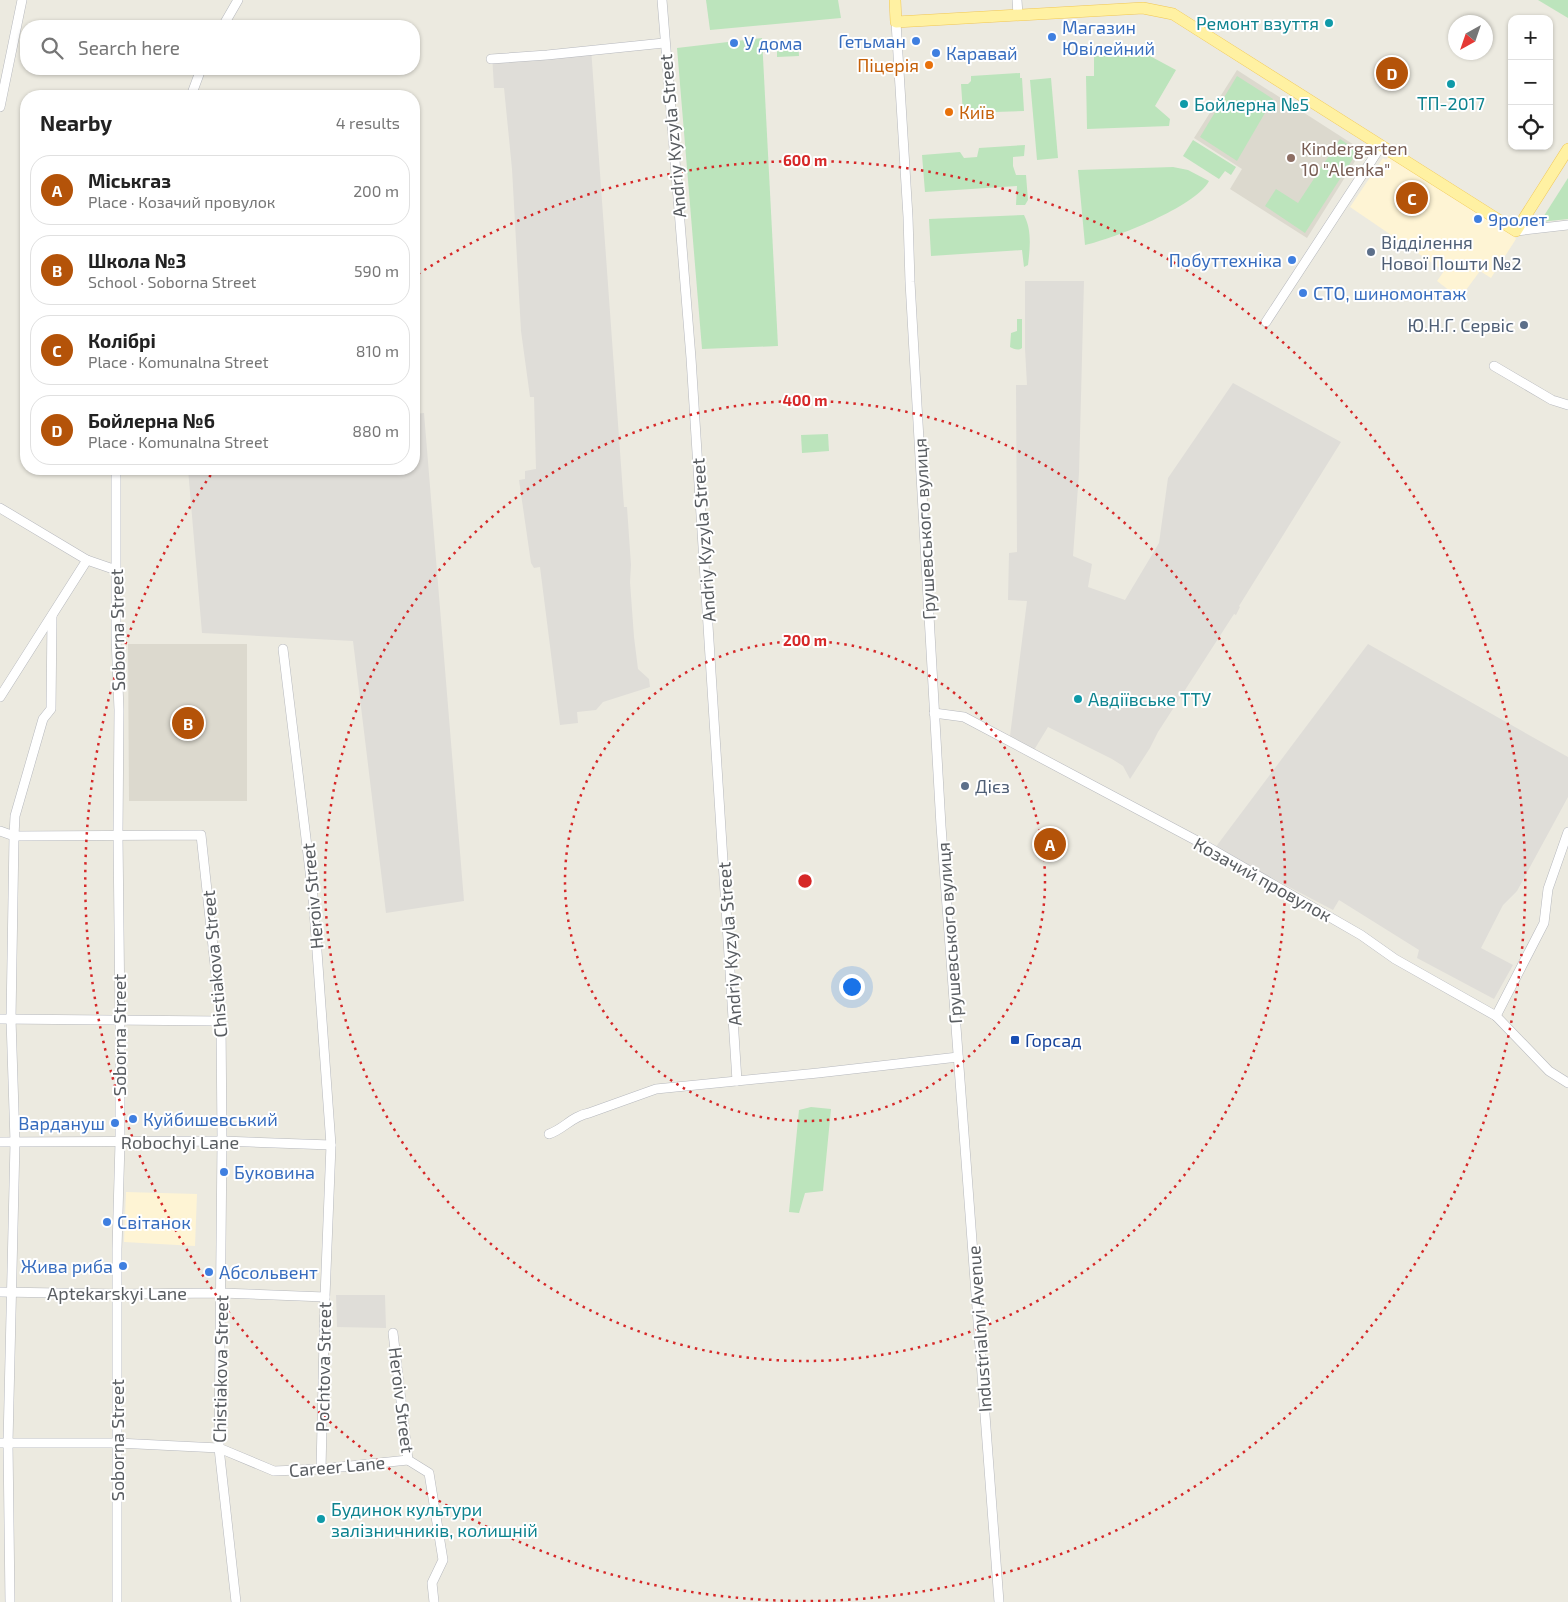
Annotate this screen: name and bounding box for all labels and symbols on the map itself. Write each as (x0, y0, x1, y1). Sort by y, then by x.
place label: Ремонт взуття (1196, 12, 1319, 34)
north arrow (1448, 15, 1493, 60)
place label: Магазин Ювілейний (1062, 16, 1155, 59)
marker: Ремонт взуття (1323, 17, 1335, 29)
place label: Гетьман (838, 30, 906, 52)
marker: Магазин Ювілейний (1046, 31, 1058, 43)
place label: У дома (744, 32, 802, 54)
marker: Гетьман (910, 35, 922, 47)
marker: У дома (728, 37, 740, 49)
place label: Каравай (946, 42, 1018, 64)
marker: Каравай (930, 47, 942, 59)
street label: Andriy Kyzyla Street (654, 53, 690, 219)
place label: Піцерія (857, 54, 919, 76)
pin: D (1376, 54, 1408, 92)
marker: Піцерія (923, 59, 935, 71)
marker: ТП-2017 (1445, 78, 1457, 90)
place label: ТП-2017 (1417, 92, 1485, 114)
place label: Бойлерна №5 (1194, 93, 1309, 115)
marker: Бойлерна №5 (1178, 98, 1190, 110)
place label: Київ (959, 101, 995, 123)
marker: Київ (943, 106, 955, 118)
place label: Kindergarten 10 "Alenka" (1301, 137, 1408, 180)
text: 600 m (783, 151, 827, 169)
marker: Kindergarten 10 "Alenka" (1285, 152, 1297, 164)
pin: C (1396, 179, 1428, 217)
place label: 9ролет (1488, 208, 1547, 230)
marker: 9ролет (1472, 213, 1484, 225)
place label: Відділення Нової Пошти №2 (1381, 231, 1522, 274)
marker: Відділення Нової Пошти №2 (1365, 246, 1377, 258)
place label: Побуттехніка (1169, 249, 1282, 271)
marker: Побуттехніка (1286, 254, 1298, 266)
place label: СТО, шиномонтаж (1313, 282, 1467, 304)
marker: СТО, шиномонтаж (1297, 287, 1309, 299)
place label: Ю.Н.Г. Сервіс (1407, 314, 1514, 336)
marker: Ю.Н.Г. Сервіс (1518, 319, 1530, 331)
text: 400 m (783, 391, 827, 409)
street label: Грушевського вулиця (908, 438, 940, 620)
street label: Andriy Kyzyla Street (686, 457, 720, 623)
street label: Soborna Street (105, 568, 129, 691)
text: 200 m (783, 631, 827, 649)
place label: Авдіївське ТТУ (1088, 688, 1211, 710)
marker: Авдіївське ТТУ (1072, 693, 1084, 705)
pin: B (172, 704, 204, 742)
place label: Дієз (975, 775, 1010, 797)
marker: Дієз (959, 780, 971, 792)
pin: A (1034, 825, 1066, 863)
street label: Козачий провулок (1190, 832, 1336, 926)
street label: Грушевського вулиця (932, 841, 966, 1025)
street label: Heroiv Street (296, 842, 328, 950)
street label: Andriy Kyzyla Street (712, 861, 746, 1027)
centre of rings (796, 872, 814, 890)
street label: Chistiakova Street (197, 889, 231, 1039)
street label: Soborna Street (108, 974, 130, 1096)
your location (839, 974, 865, 1000)
place label: Горсад (1025, 1029, 1082, 1051)
marker: Горсад (1009, 1034, 1021, 1046)
place label: Куйбишевський (143, 1108, 278, 1130)
place label: Вардануш (18, 1112, 105, 1134)
marker: Куйбишевський (127, 1113, 139, 1125)
marker: Вардануш (109, 1117, 121, 1129)
street label: Robochyi Lane (121, 1131, 239, 1153)
place label: Буковина (234, 1161, 315, 1183)
marker: Буковина (218, 1166, 230, 1178)
place label: Світанок (117, 1211, 191, 1233)
marker: Світанок (101, 1216, 113, 1228)
street label: Industrialnyi Avenue (962, 1245, 996, 1413)
place label: Жива риба (21, 1255, 113, 1277)
marker: Жива риба (117, 1260, 129, 1272)
place label: Абсольвент (219, 1261, 318, 1283)
marker: Абсольвент (203, 1266, 215, 1278)
street label: Aptekarskyi Lane (47, 1282, 187, 1304)
street label: Chistiakova Street (208, 1295, 232, 1443)
street label: Pochtova Street (311, 1302, 335, 1432)
street label: Heroiv Street (385, 1346, 419, 1454)
street label: Soborna Street (106, 1379, 128, 1501)
street label: Career Lane (288, 1451, 386, 1481)
place label: Будинок культури залізничників, колишній (331, 1498, 538, 1541)
marker: Будинок культури залізничників, колишній (315, 1513, 327, 1525)

